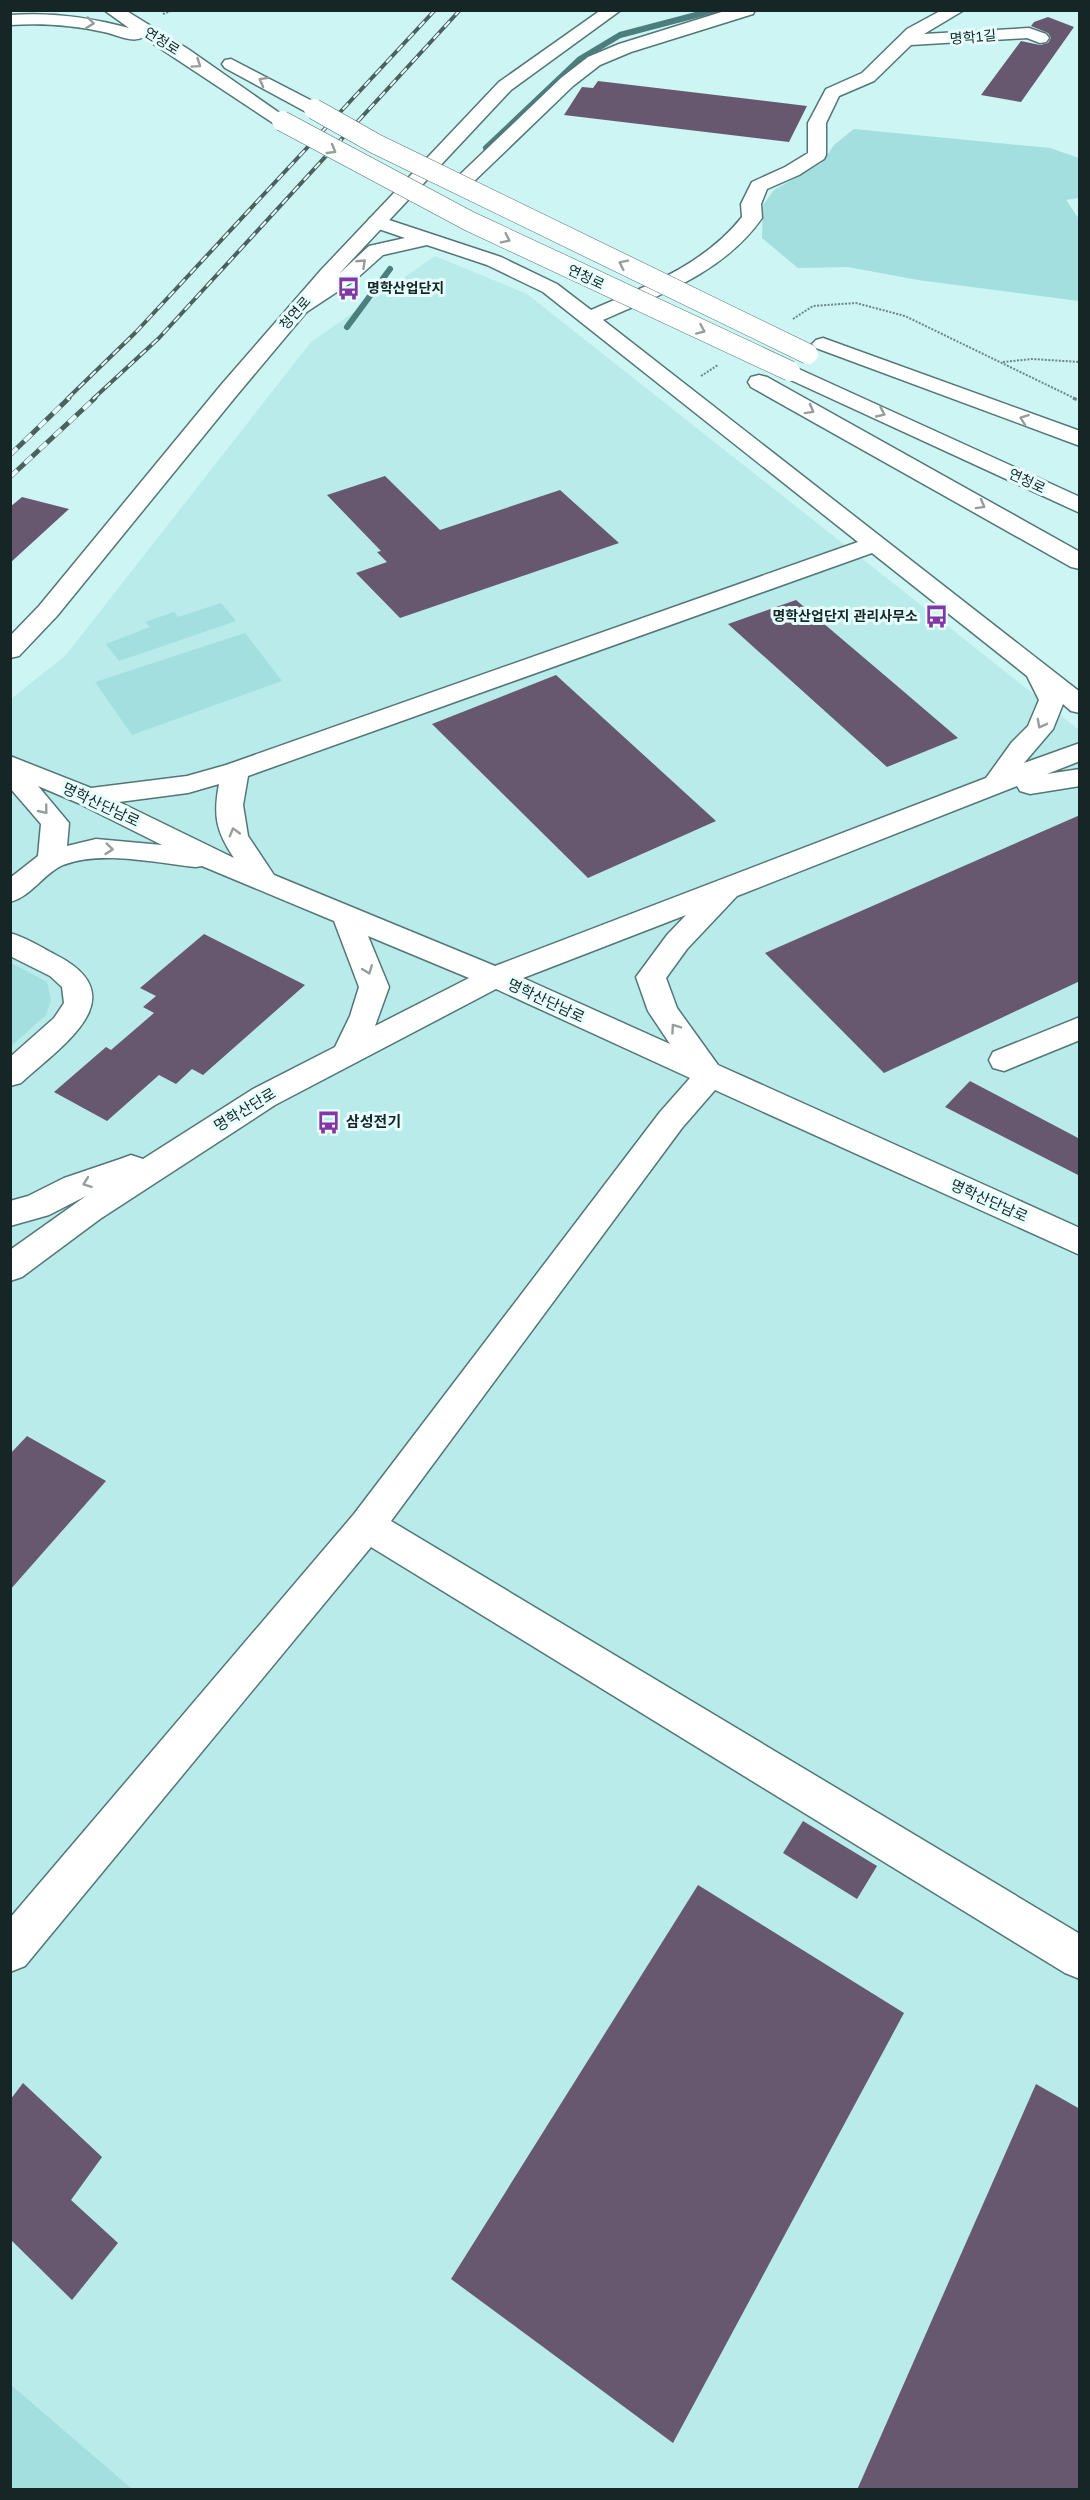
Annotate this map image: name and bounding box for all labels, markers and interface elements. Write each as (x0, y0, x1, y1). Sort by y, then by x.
one-way arrow (85, 16, 94, 28)
street label: 연청로 (141, 24, 183, 58)
street label: 명학1길 (949, 27, 997, 47)
one-way arrow (191, 57, 202, 68)
one-way arrow (259, 77, 269, 88)
one-way arrow (326, 143, 336, 154)
one-way arrow (499, 232, 510, 244)
one-way arrow (356, 259, 366, 270)
one-way arrow (618, 259, 629, 271)
street label: 연청로 (565, 262, 607, 292)
bus stop icon: 명학산업단지 (336, 275, 362, 301)
place label: 명학산업단지 (367, 280, 444, 296)
street label: 청연로 (276, 293, 314, 333)
one-way arrow (695, 323, 706, 335)
one-way arrow (804, 403, 814, 414)
one-way arrow (874, 406, 885, 418)
one-way arrow (1020, 414, 1030, 427)
street label: 연청로 (1006, 466, 1048, 496)
one-way arrow (974, 498, 985, 509)
bus stop icon: 명학산업단지 관리사무소 (923, 603, 949, 629)
place label: 명학산업단지 관리사무소 (772, 608, 918, 624)
one-way arrow (1037, 718, 1048, 728)
street label: 명학산단남로 (60, 779, 142, 830)
one-way arrow (37, 803, 48, 814)
one-way arrow (229, 827, 241, 837)
one-way arrow (104, 842, 113, 855)
one-way arrow (361, 963, 373, 974)
street label: 명학산단남로 (505, 975, 587, 1026)
one-way arrow (671, 1023, 682, 1034)
street label: 명학산단로 (211, 1085, 279, 1135)
bus stop icon: 삼성전기 (315, 1109, 341, 1135)
place label: 삼성전기 (346, 1113, 401, 1130)
one-way arrow (82, 1175, 92, 1188)
street label: 명학산단남로 (948, 1176, 1030, 1225)

